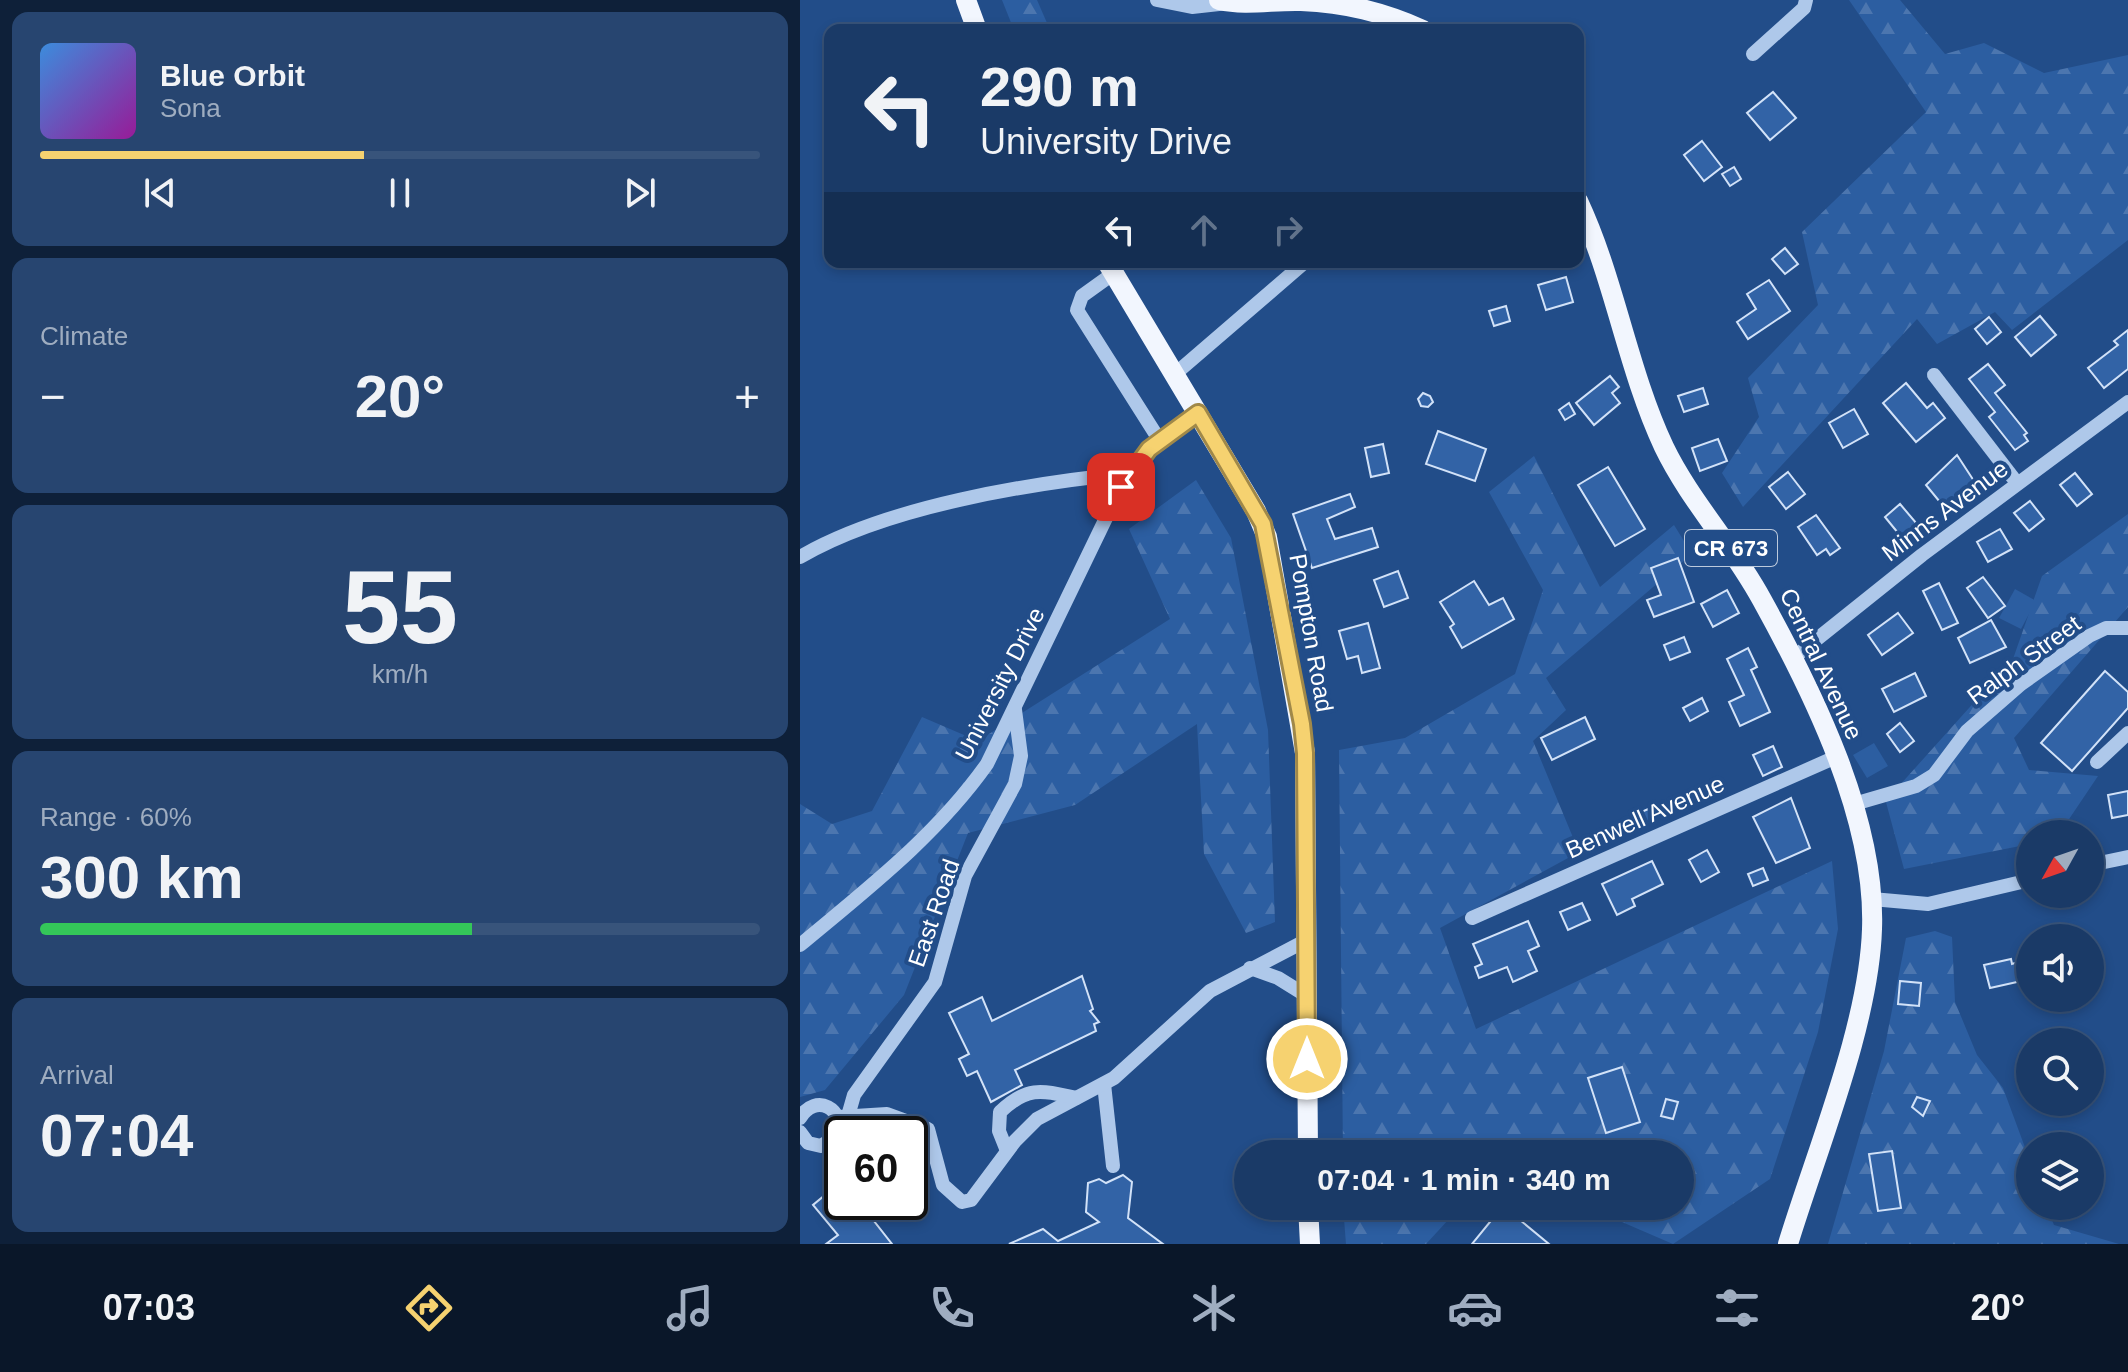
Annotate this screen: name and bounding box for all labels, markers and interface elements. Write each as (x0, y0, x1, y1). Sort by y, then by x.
text: 290 m (980, 55, 1139, 118)
icon: left (848, 56, 952, 160)
text: Blue Orbit (160, 59, 305, 92)
text: Sona (160, 93, 221, 123)
text: University Drive (980, 121, 1232, 162)
icon: previous (138, 171, 182, 215)
icon: pause (378, 171, 422, 215)
icon: next (618, 171, 662, 215)
icon: left (1098, 208, 1142, 252)
icon: ahead (1182, 208, 1226, 252)
icon: right (1266, 208, 1310, 252)
text: Climate (40, 321, 128, 351)
text: 20° (355, 363, 445, 430)
text: − (40, 372, 66, 421)
text: + (734, 372, 760, 421)
pin (1087, 453, 1155, 521)
street label: Minns Avenue (1877, 455, 2013, 567)
icon: arrive (1099, 465, 1143, 509)
road number: CR 673 (1685, 530, 1777, 566)
text: 55 (342, 549, 458, 665)
street label: Pompton Road (1284, 552, 1339, 714)
street label: Central Avenue (1775, 584, 1868, 744)
street label: University Drive (949, 603, 1050, 765)
street label: Ralph Street (1962, 609, 2086, 710)
text: km/h (372, 659, 428, 689)
street label: Benwell Avenue (1561, 770, 1728, 864)
text: Range · 60% (40, 802, 192, 832)
north arrow (2016, 820, 2104, 908)
map controls (2016, 820, 2104, 1220)
text: 300 km (40, 844, 244, 911)
street label: East Road (903, 855, 965, 970)
button: sound (2016, 924, 2104, 1012)
position arrow (1265, 1017, 1349, 1101)
button: search (2016, 1028, 2104, 1116)
text: Arrival (40, 1060, 114, 1090)
text: 07:04 (40, 1102, 193, 1169)
speed limit sign: 60 (824, 1116, 928, 1220)
button: layers (2016, 1132, 2104, 1220)
text: 07:04 · 1 min · 340 m (1317, 1163, 1611, 1196)
icon: directions (401, 1280, 457, 1336)
icon: music (662, 1280, 718, 1336)
icon: phone (924, 1280, 980, 1336)
icon: climate (1186, 1280, 1242, 1336)
icon: car (1447, 1280, 1503, 1336)
icon: filters (1709, 1280, 1765, 1336)
text: 07:03 (103, 1287, 195, 1328)
text: 20° (1971, 1287, 2025, 1328)

